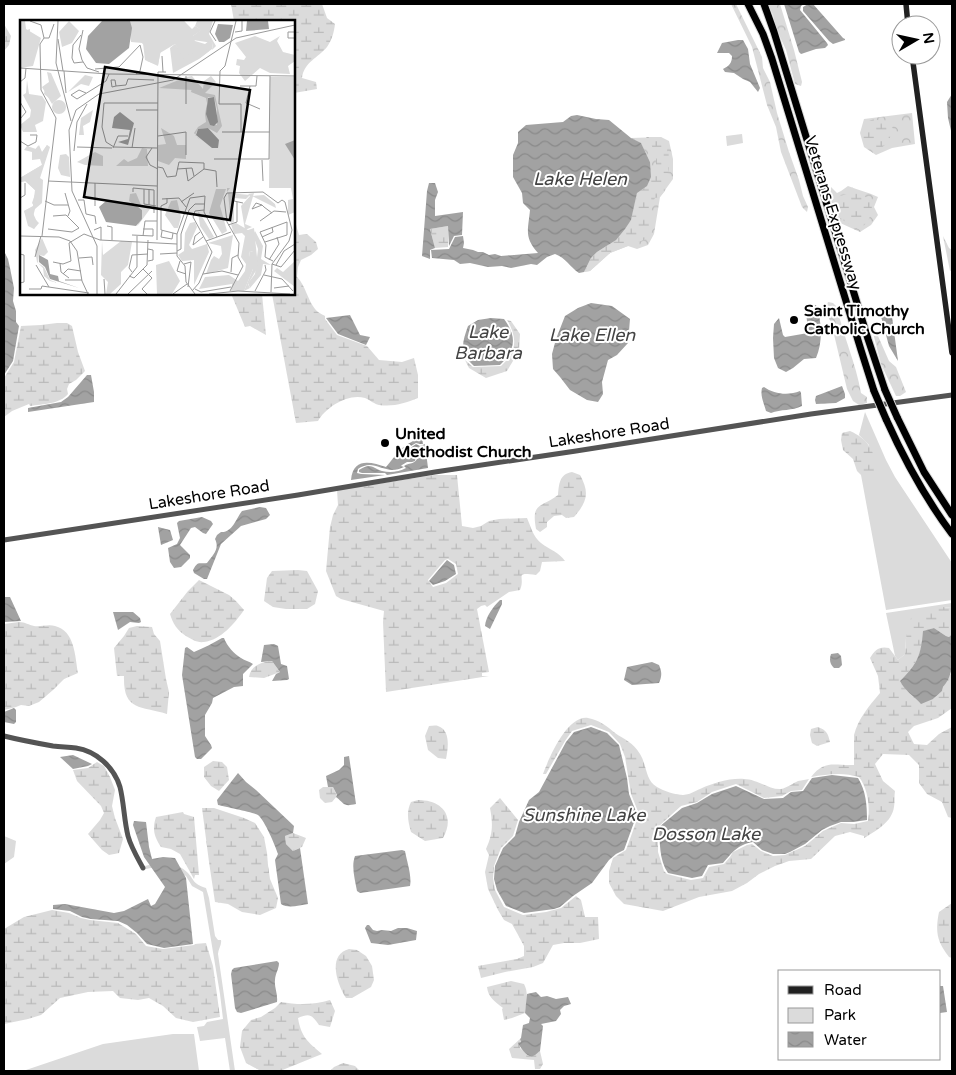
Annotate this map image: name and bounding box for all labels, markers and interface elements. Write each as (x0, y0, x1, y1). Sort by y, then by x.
north arrow (891, 15, 941, 65)
inset map (20, 20, 295, 295)
text: N (919, 31, 938, 45)
street label: Veterans Expressway (800, 133, 866, 293)
water label: Lake Helen (533, 168, 628, 190)
place label: Saint Timothy Catholic Church (804, 301, 925, 339)
marker: Saint Timothy Catholic Church (788, 314, 800, 326)
water label: Lake Barbara (454, 321, 523, 364)
water label: Lake Ellen (549, 324, 636, 346)
street label: Lakeshore Road (547, 414, 671, 452)
place label: United Methodist Church (395, 424, 532, 462)
marker: United Methodist Church (379, 437, 391, 449)
street label: Lakeshore Road (147, 476, 271, 514)
water label: Sunshine Lake (522, 804, 646, 826)
water label: Dosson Lake (652, 823, 761, 845)
legend (778, 970, 941, 1060)
text: Road (824, 981, 862, 999)
text: Park (824, 1006, 856, 1024)
text: Water (824, 1031, 867, 1049)

